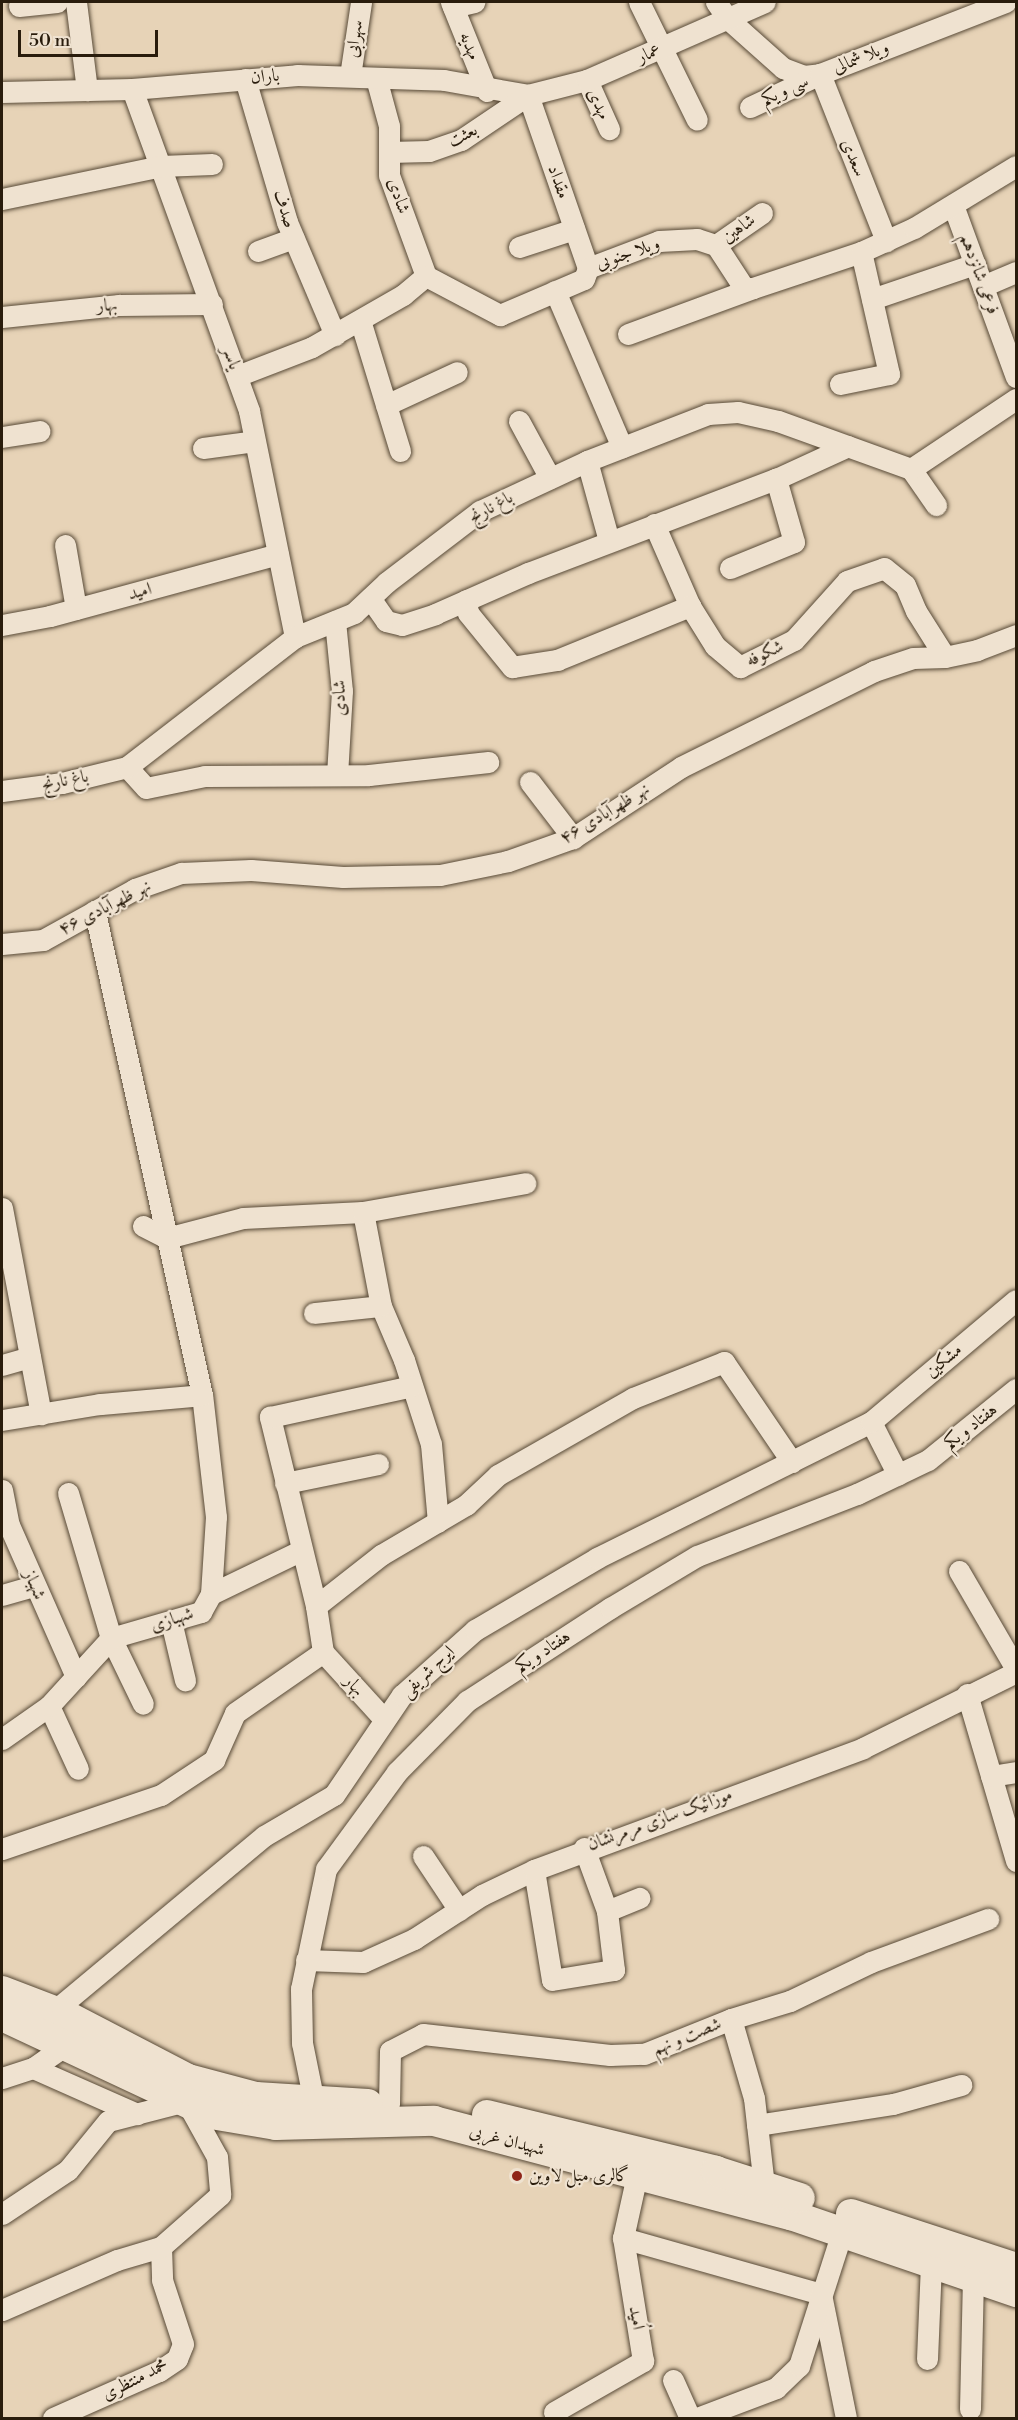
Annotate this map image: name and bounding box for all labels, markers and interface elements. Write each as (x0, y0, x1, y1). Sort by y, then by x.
scale bar (21, 18, 160, 56)
street label: سهرابی (342, 19, 368, 59)
text: 50 m (29, 29, 70, 52)
street label: مهدیه (454, 29, 484, 63)
street label: ویلا شمالی (830, 37, 892, 79)
street label: عمار (634, 39, 664, 69)
street label: باران (250, 65, 280, 89)
street label: سی و یکم (758, 71, 812, 111)
street label: مهدی (582, 85, 614, 123)
street label: بعثت (445, 120, 481, 152)
street label: سعدی (836, 136, 870, 180)
street label: مقداد (542, 162, 574, 202)
street label: شادی (382, 175, 414, 217)
street label: صدف (268, 187, 300, 231)
street label: شاهین (718, 210, 760, 248)
street label: فرعی شانزدهم (954, 231, 1004, 317)
street label: ویلا جنوبی (593, 233, 663, 275)
street label: بهار (96, 295, 118, 317)
street label: یاسر (217, 343, 245, 373)
street label: باغ نارنج (465, 487, 517, 529)
street label: امید (126, 578, 154, 606)
street label: شکوفه (743, 636, 787, 672)
street label: شادی (329, 680, 351, 716)
street label: باغ نارنج (40, 766, 90, 796)
street label: نهر ظهرآبادی ۴۶ (556, 779, 654, 849)
street label: نهر ظهرآبادی ۴۶ (55, 875, 155, 941)
street label: مشکین (921, 1339, 967, 1383)
street label: هفتاد و یکم (940, 1399, 1002, 1455)
street label: شهباز (18, 1567, 50, 1603)
street label: شهبازی (148, 1603, 196, 1637)
street label: هفتاد و یکم (511, 1626, 575, 1678)
street label: ایرج شریفی (396, 1642, 460, 1702)
street label: بهار (339, 1671, 369, 1701)
street label: موزائیک سازی مرمرنشان (585, 1784, 735, 1856)
street label: شصت و نهم (649, 2013, 725, 2061)
street label: شهیدان غربی (467, 2121, 547, 2161)
place label: گالری مبل لاوین (529, 2165, 629, 2187)
marker: گالری مبل لاوین (510, 2169, 524, 2183)
street label: اُمید (623, 2305, 649, 2331)
street label: محمد منتظری (98, 2354, 172, 2406)

